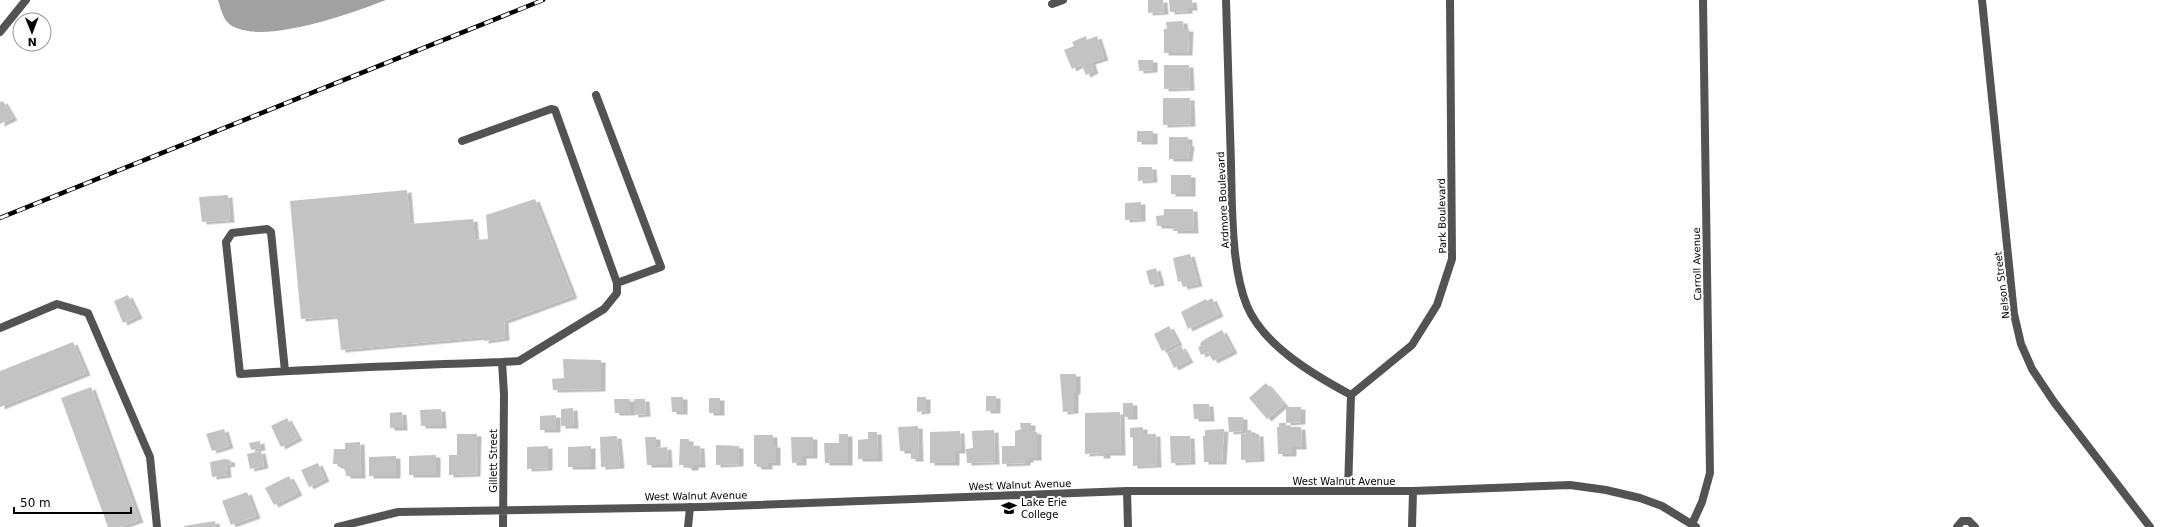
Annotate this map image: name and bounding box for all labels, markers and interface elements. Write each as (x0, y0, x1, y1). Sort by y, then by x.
north arrow (12, 12, 52, 52)
text: N (27, 35, 37, 48)
street label: Ardmore Boulevard (1215, 151, 1231, 249)
street label: Park Boulevard (1436, 178, 1448, 254)
street label: Carroll Avenue (1691, 227, 1703, 301)
street label: Nelson Street (1992, 251, 2012, 319)
street label: Gillett Street (488, 429, 499, 493)
street label: West Walnut Avenue (1293, 476, 1395, 487)
street label: West Walnut Avenue (968, 478, 1072, 492)
scale bar (14, 489, 131, 515)
street label: West Walnut Avenue (644, 490, 748, 502)
text: 50 m (20, 496, 51, 510)
place label: Lake Erie College (1021, 497, 1067, 520)
school or university icon: Lake Erie College (1000, 499, 1018, 517)

